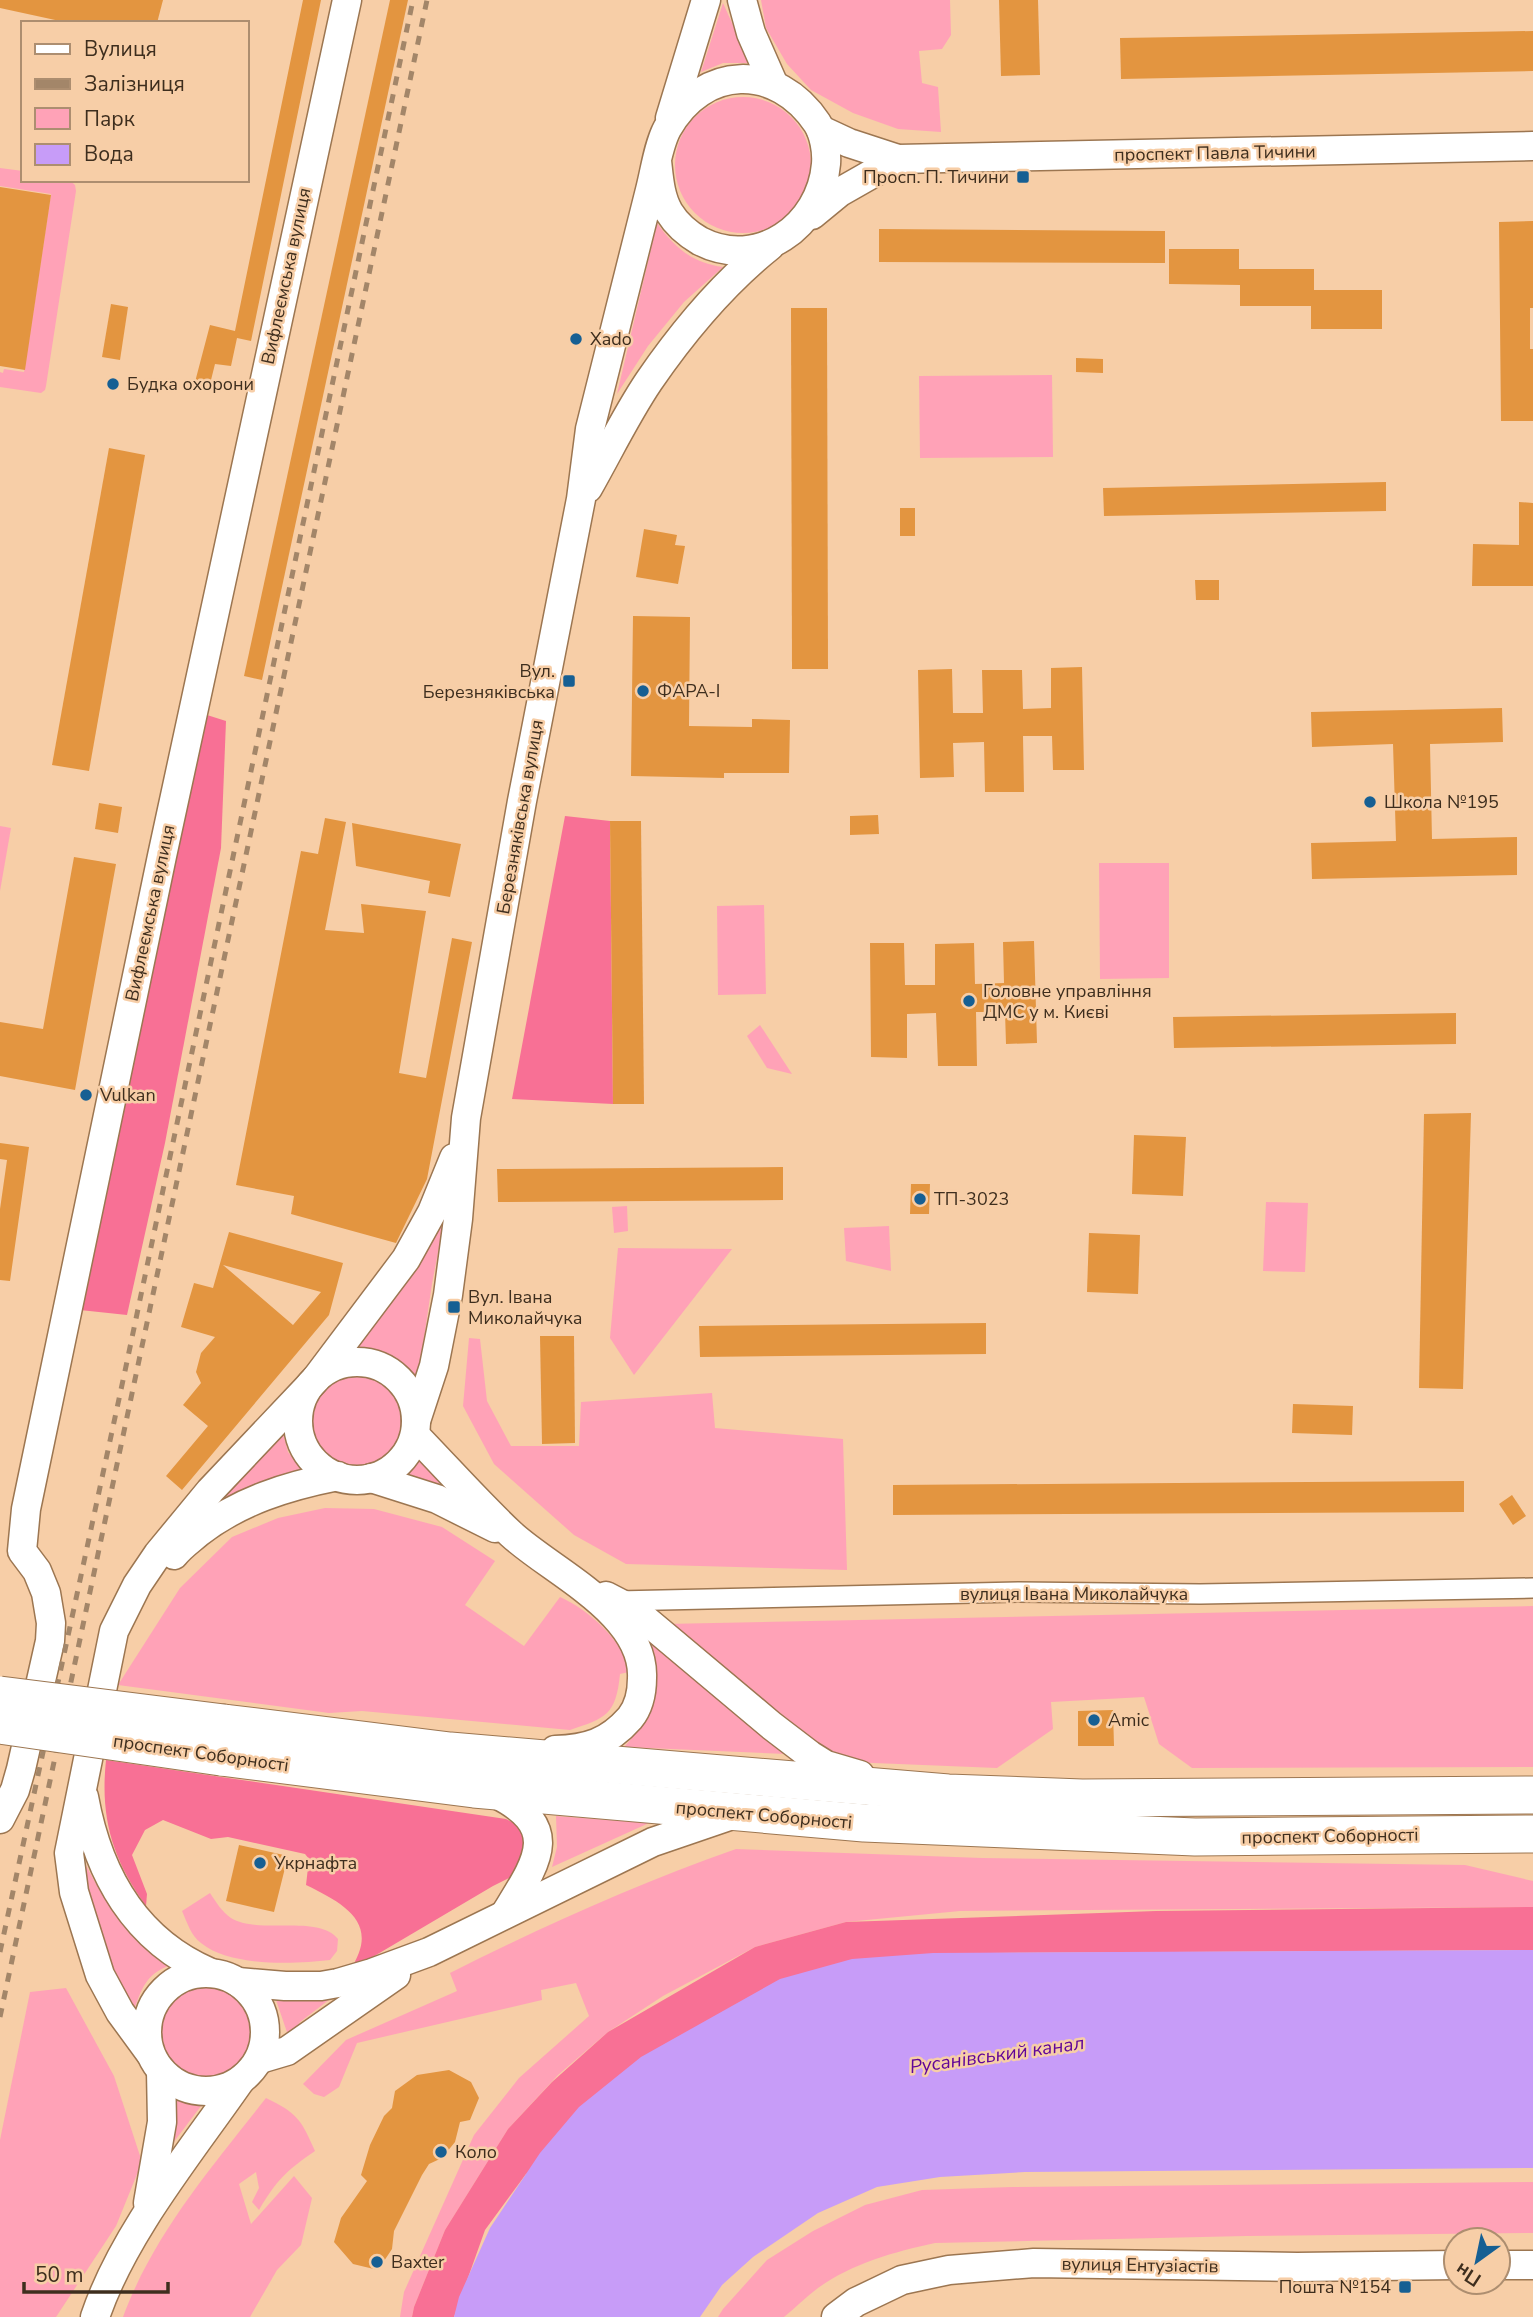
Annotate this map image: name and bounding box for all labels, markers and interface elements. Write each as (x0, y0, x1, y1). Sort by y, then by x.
legend (21, 21, 248, 182)
text: Вулиця (84, 35, 157, 63)
text: Залізниця (84, 70, 185, 98)
text: Парк (84, 105, 136, 133)
street label: проспект Павла Тичини (1114, 139, 1316, 167)
text: Вода (84, 140, 134, 168)
place label: Просп. П. Тичини (863, 165, 1009, 189)
marker: Просп. П. Тичини (1015, 169, 1031, 185)
street label: Вифлеємська вулиця (256, 186, 316, 366)
place label: Xado (590, 327, 632, 351)
marker: Xado (568, 331, 584, 347)
place label: Будка охорони (127, 372, 254, 396)
marker: Будка охорони (105, 376, 121, 392)
place label: Вул. Березняківська (423, 659, 555, 704)
marker: Вул. Березняківська (561, 673, 577, 689)
place label: ФАРА-І (657, 679, 720, 703)
marker: ФАРА-І (635, 683, 651, 699)
street label: Березняківська вулиця (491, 718, 549, 916)
place label: Школа №195 (1384, 790, 1499, 814)
marker: Школа №195 (1362, 794, 1378, 810)
street label: Вифлеємська вулиця (120, 823, 180, 1003)
place label: Головне управління ДМС у м. Києві (983, 979, 1152, 1024)
marker: Головне управління ДМС у м. Києві (961, 993, 977, 1009)
place label: Vulkan (99, 1083, 156, 1107)
marker: Vulkan (78, 1087, 94, 1103)
place label: ТП-3023 (934, 1187, 1009, 1211)
marker: ТП-3023 (912, 1191, 928, 1207)
place label: Вул. Івана Миколайчука (468, 1285, 582, 1330)
marker: Вул. Івана Миколайчука (446, 1299, 462, 1315)
street label: вулиця Івана Миколайчука (960, 1582, 1188, 1606)
place label: Amic (1108, 1708, 1149, 1732)
marker: Amic (1086, 1712, 1102, 1728)
street label: проспект Соборності (112, 1729, 290, 1777)
street label: проспект Соборності (675, 1795, 853, 1835)
street label: проспект Соборності (1241, 1822, 1419, 1850)
place label: Укрнафта (273, 1851, 357, 1875)
marker: Укрнафта (252, 1855, 268, 1871)
water label: Русанівський канал (908, 2030, 1086, 2080)
place label: Коло (455, 2140, 497, 2164)
marker: Коло (433, 2144, 449, 2160)
north arrow (1442, 2226, 1512, 2296)
scale bar (24, 2250, 168, 2294)
place label: Baxter (391, 2250, 445, 2274)
street label: вулиця Ентузіастів (1061, 2252, 1219, 2278)
marker: Baxter (369, 2254, 385, 2270)
text: Пн (1450, 2256, 1486, 2292)
text: 50 m (35, 2261, 84, 2289)
place label: Пошта №154 (1279, 2275, 1391, 2299)
marker: Пошта №154 (1397, 2279, 1413, 2295)

